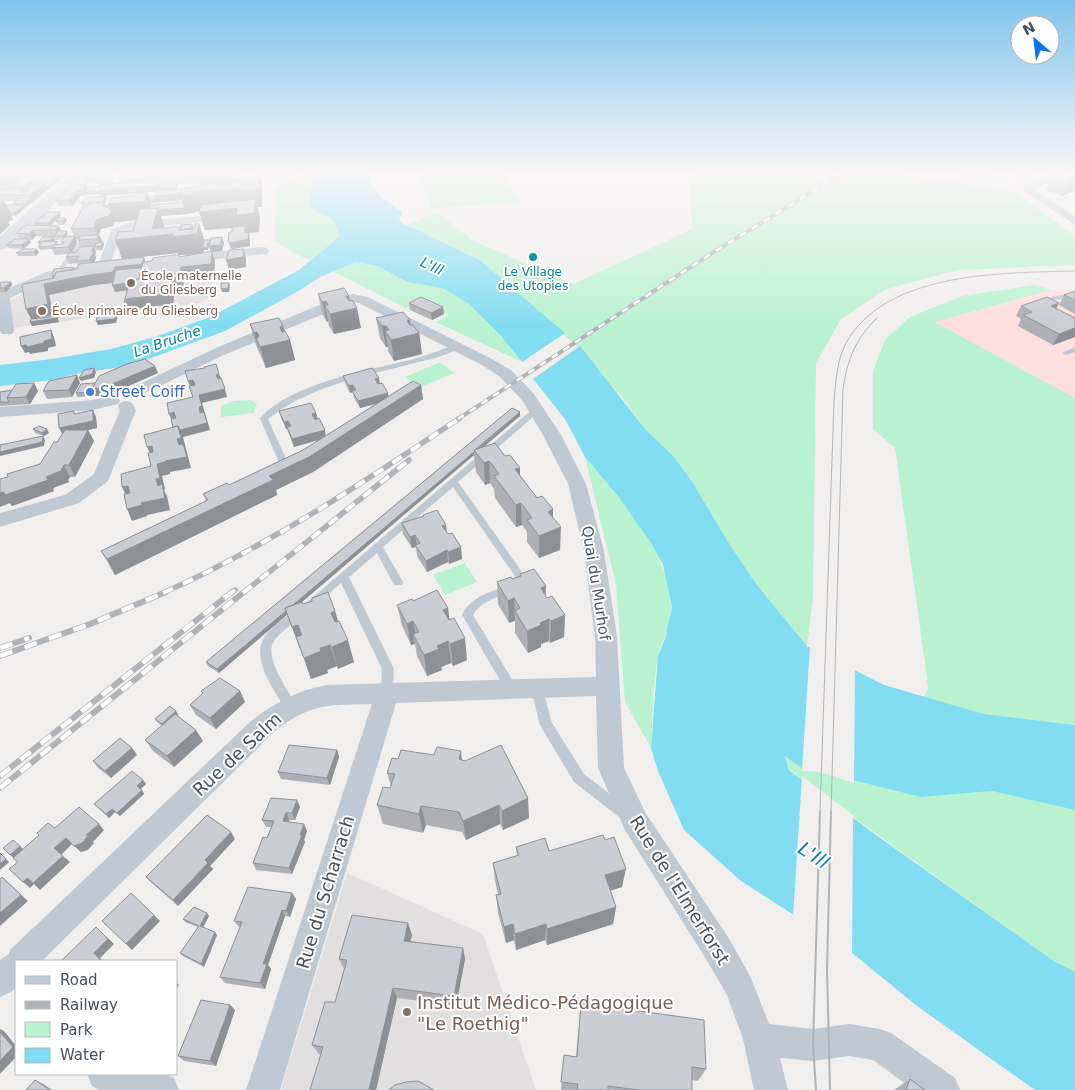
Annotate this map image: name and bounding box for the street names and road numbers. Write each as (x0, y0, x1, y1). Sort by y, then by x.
street label: Quai du Murhof (578, 525, 614, 642)
street label: Rue de Salm (188, 708, 286, 800)
street label: Rue de l'Elmerforst (626, 812, 734, 968)
street label: Rue du Scharrach (292, 813, 358, 971)

